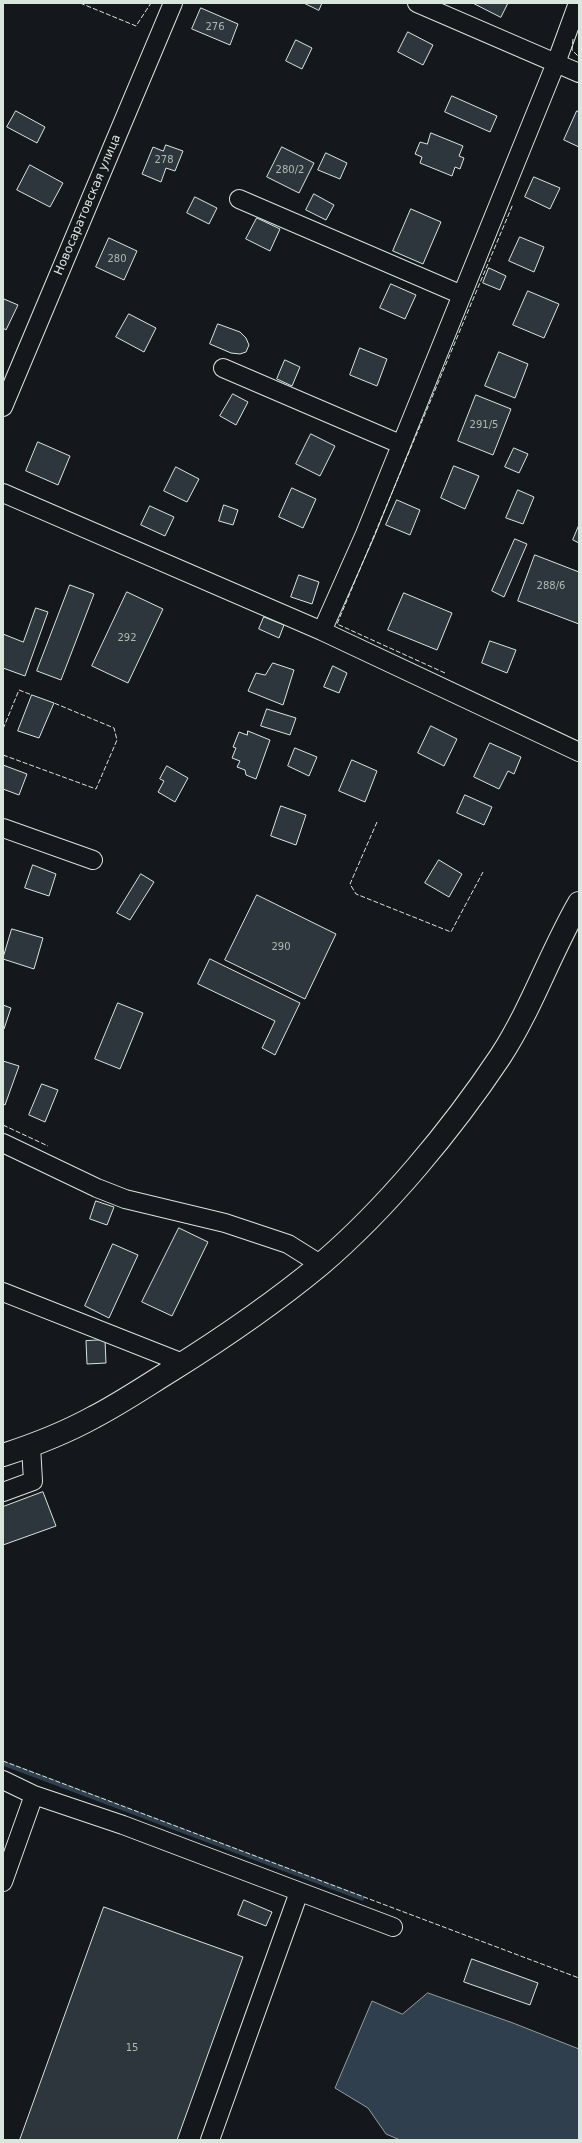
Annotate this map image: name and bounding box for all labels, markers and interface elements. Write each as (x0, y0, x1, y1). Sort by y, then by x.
house number: 276 (205, 21, 225, 33)
street label: Новосаратовская улица (52, 132, 124, 278)
house number: 278 (154, 154, 174, 166)
house number: 280/2 (276, 164, 304, 176)
house number: 280 (107, 253, 127, 265)
house number: 291/5 (470, 419, 498, 431)
house number: 288/6 (537, 580, 565, 592)
house number: 292 (117, 632, 137, 644)
house number: 290 (271, 941, 291, 953)
house number: 15 (126, 2042, 138, 2054)

